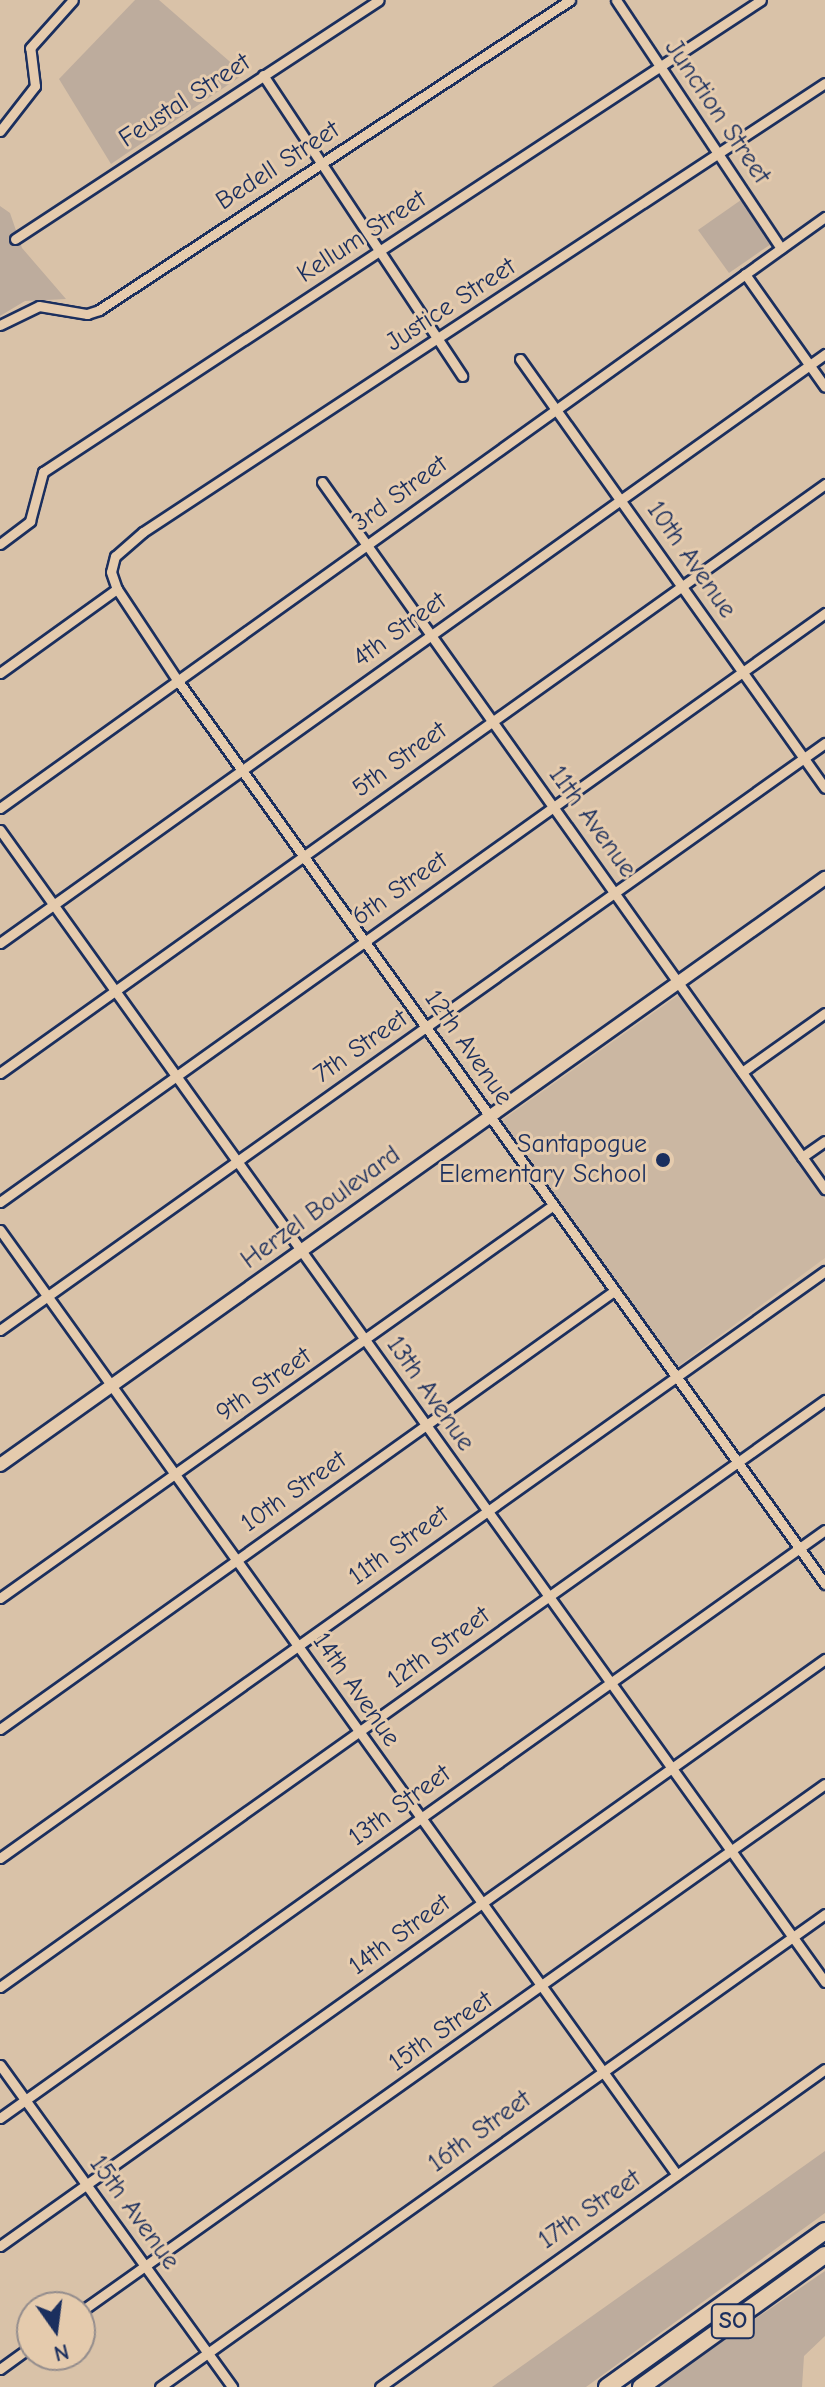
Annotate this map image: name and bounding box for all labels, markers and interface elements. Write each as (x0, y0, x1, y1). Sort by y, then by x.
street label: Junction Street (657, 34, 777, 190)
street label: Feustal Street (114, 47, 256, 155)
street label: Bedell Street (210, 114, 346, 218)
street label: Kellum Street (292, 184, 432, 290)
street label: Justice Street (380, 251, 522, 359)
street label: 3rd Street (346, 449, 454, 539)
street label: 10th Avenue (639, 496, 743, 624)
street label: 4th Street (347, 586, 453, 674)
street label: 5th Street (347, 715, 453, 805)
street label: 11th Avenue (541, 760, 643, 884)
street label: 6th Street (346, 845, 454, 933)
street label: 12th Avenue (417, 985, 519, 1111)
street label: 7th Street (308, 1003, 414, 1091)
place label: Santapogue Elementary School (439, 1129, 647, 1190)
street label: Herzel Boulevard (235, 1140, 407, 1276)
marker: Santapogue Elementary School (654, 1151, 672, 1169)
street label: 13th Avenue (379, 1331, 481, 1457)
street label: 9th Street (210, 1341, 318, 1429)
street label: 10th Street (235, 1444, 353, 1540)
street label: 11th Street (343, 1499, 455, 1593)
street label: 12th Street (382, 1600, 496, 1696)
street label: 14th Avenue (305, 1627, 407, 1753)
street label: 13th Street (343, 1759, 457, 1853)
street label: 14th Street (343, 1888, 457, 1982)
street label: 15th Street (383, 1985, 499, 2079)
street label: 16th Street (422, 2084, 538, 2180)
street label: 15th Avenue (82, 2150, 186, 2276)
street label: 17th Street (533, 2163, 647, 2257)
north arrow (16, 2291, 96, 2371)
road number: SO (709, 2301, 757, 2341)
text: N (51, 2338, 71, 2367)

